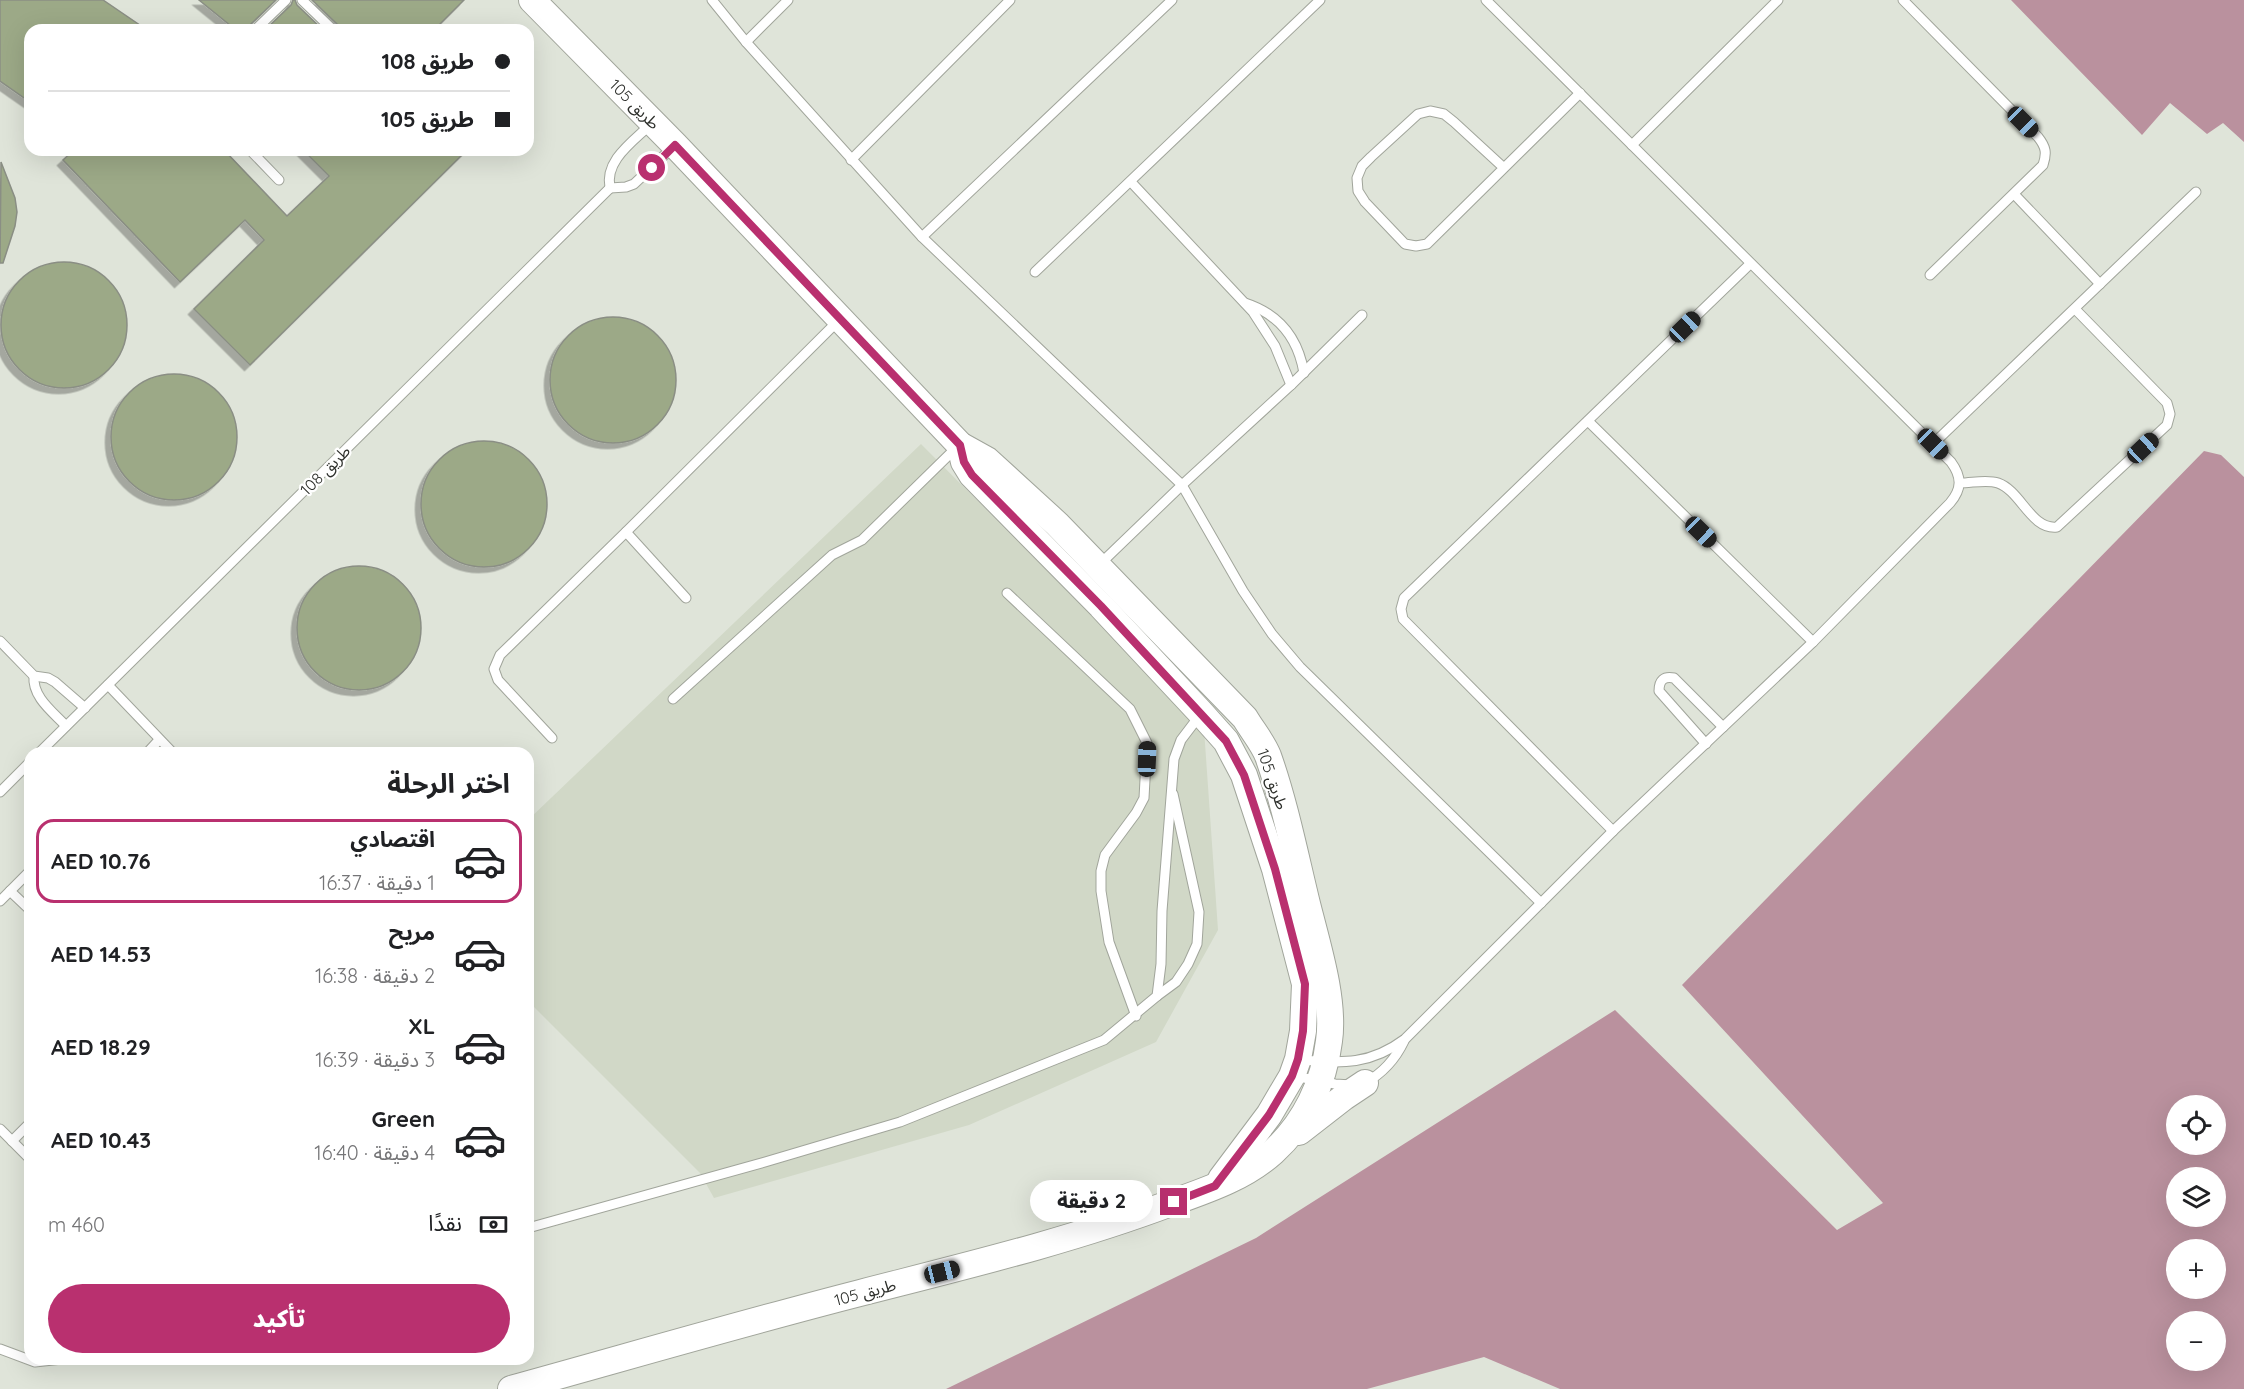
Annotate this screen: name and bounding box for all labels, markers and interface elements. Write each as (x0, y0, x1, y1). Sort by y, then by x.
text: طريق 108 (382, 47, 474, 75)
street label: طريق 105 (605, 75, 664, 134)
car (2004, 103, 2042, 141)
text: طريق 105 (381, 105, 474, 133)
route start (638, 154, 665, 181)
car (1666, 308, 1704, 346)
car (1914, 425, 1952, 463)
car (2124, 429, 2162, 467)
street label: طريق 108 (296, 441, 355, 500)
car (1682, 513, 1720, 551)
car (1137, 741, 1157, 777)
street label: طريق 105 (1252, 746, 1293, 812)
text: اختر الرحلة (387, 766, 510, 800)
text: اقتصادي (350, 825, 435, 853)
icon: car (453, 834, 507, 888)
text: AED 10.76 (51, 847, 151, 875)
text: 1 دقيقة · 16:37 (319, 870, 435, 895)
text: مريح (389, 918, 435, 946)
icon: car (453, 927, 507, 981)
text: AED 14.53 (51, 940, 151, 968)
text: 2 دقيقة · 16:38 (315, 963, 435, 988)
text: XL (408, 1012, 435, 1040)
icon: car (453, 1020, 507, 1074)
text: AED 18.29 (51, 1033, 151, 1061)
text: 3 دقيقة · 16:39 (315, 1047, 435, 1072)
map controls (2166, 1095, 2226, 1371)
button: locate (2166, 1095, 2226, 1155)
text: Green (372, 1105, 435, 1133)
icon: car (453, 1113, 507, 1167)
text: AED 10.43 (51, 1126, 151, 1154)
text: 4 دقيقة · 16:40 (314, 1140, 435, 1165)
button: layers (2166, 1167, 2226, 1227)
callout: 2 دقيقة (1030, 1181, 1153, 1223)
text: 2 دقيقة (1057, 1188, 1126, 1213)
route end (1160, 1188, 1187, 1215)
icon: cash (477, 1208, 510, 1241)
text: نقدًا (428, 1209, 462, 1237)
text: 460 m (48, 1212, 105, 1237)
button: + (2166, 1239, 2226, 1299)
car (922, 1259, 962, 1285)
street label: طريق 105 (832, 1274, 898, 1311)
button: تأكيد (48, 1284, 510, 1353)
button: − (2166, 1311, 2226, 1371)

